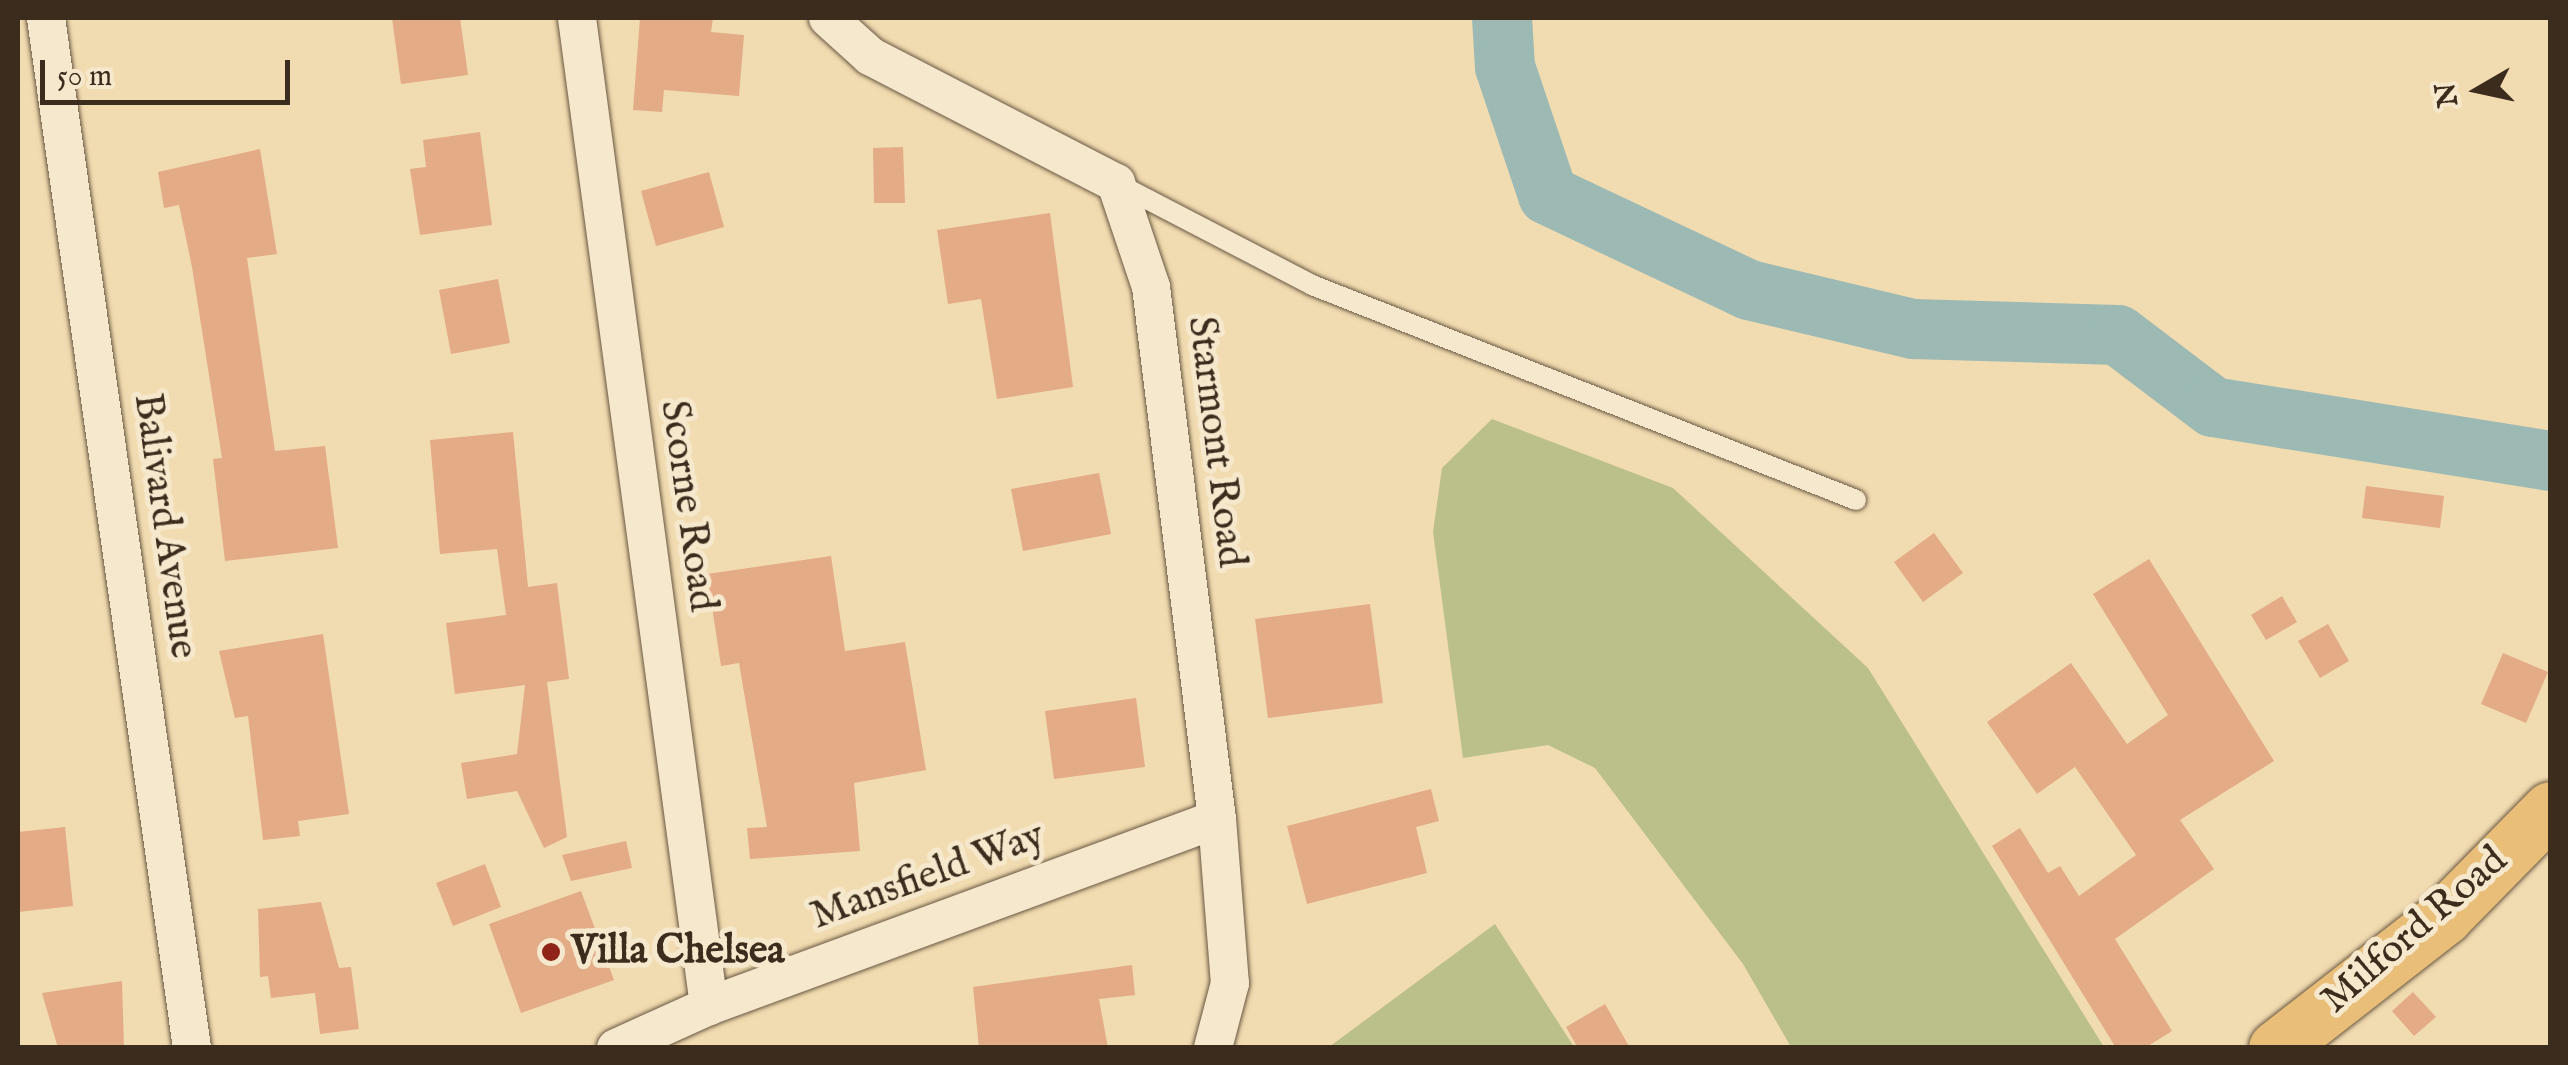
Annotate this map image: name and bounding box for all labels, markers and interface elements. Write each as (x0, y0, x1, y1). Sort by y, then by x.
scale bar (45, 40, 295, 102)
north arrow (2428, 40, 2528, 140)
text: 50 m (57, 58, 112, 96)
text: N (2429, 80, 2467, 109)
street label: Starmont Road (1176, 314, 1254, 570)
street label: Balivard Avenue (122, 390, 206, 662)
street label: Scorne Road (648, 397, 726, 615)
street label: Mansfield Way (805, 813, 1051, 941)
street label: Milford Road (2312, 837, 2518, 1025)
place label: Villa Chelsea (571, 928, 785, 976)
marker: Villa Chelsea (540, 941, 562, 963)

